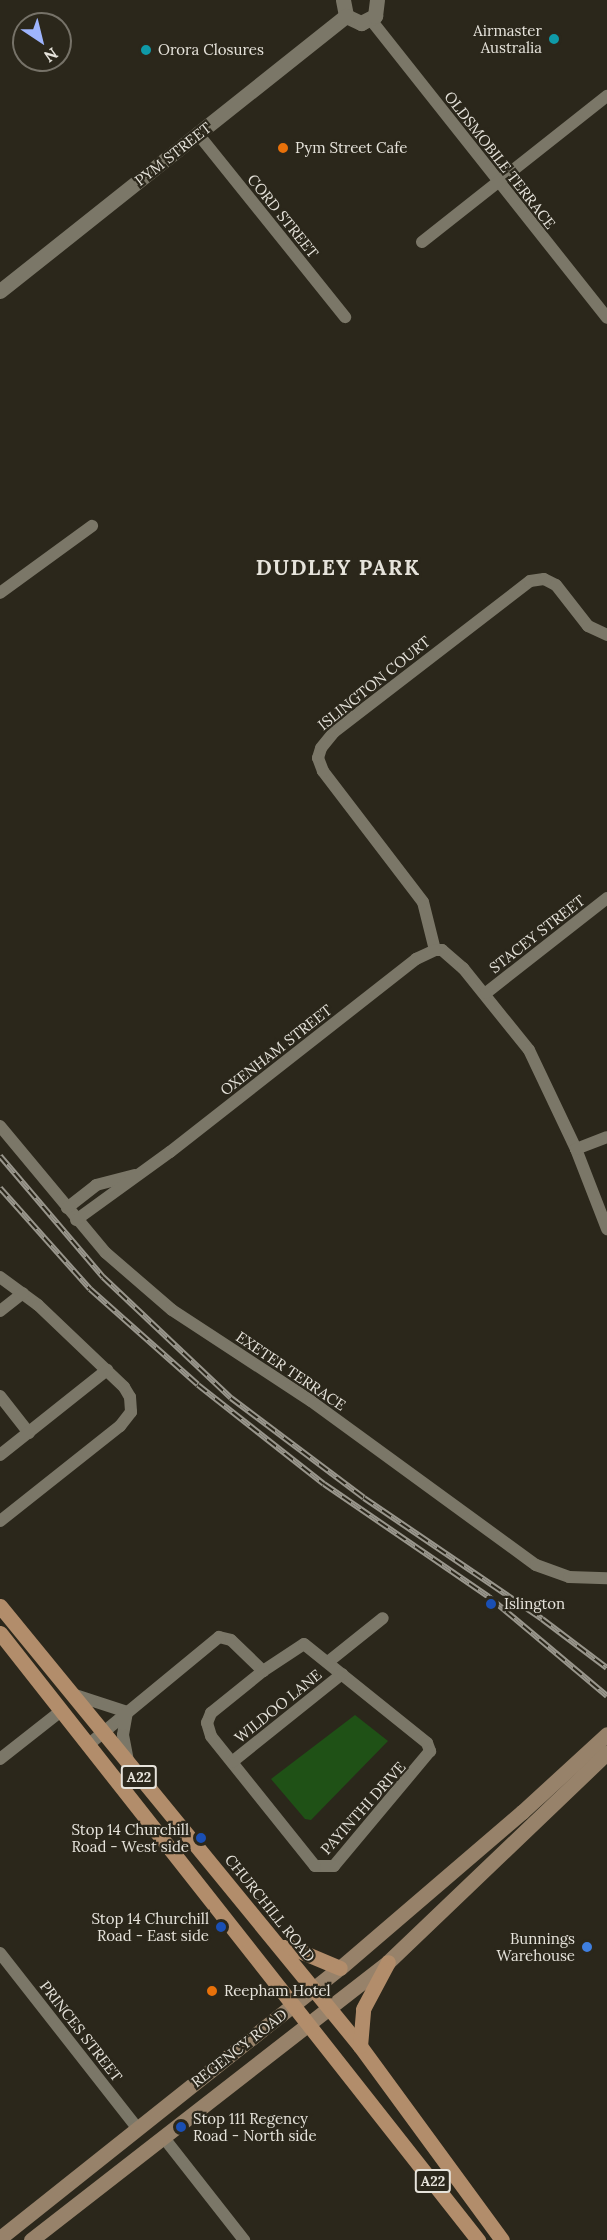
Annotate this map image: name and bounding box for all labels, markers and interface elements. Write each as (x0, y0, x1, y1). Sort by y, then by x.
north arrow (12, 12, 72, 72)
place label: Airmaster Australia (473, 21, 542, 56)
marker: Airmaster Australia (547, 32, 561, 46)
place label: Orora Closures (158, 41, 264, 59)
text: N (40, 43, 62, 67)
marker: Orora Closures (139, 43, 153, 57)
street label: OLDSMOBILE TERRACE (441, 88, 559, 232)
street label: PYM STREET (131, 119, 215, 189)
place label: Pym Street Cafe (295, 139, 407, 157)
marker: Pym Street Cafe (276, 141, 290, 155)
street label: CORD STREET (244, 170, 322, 262)
district label: DUDLEY PARK (256, 555, 420, 581)
street label: ISLINGTON COURT (314, 632, 434, 734)
street label: STACEY STREET (486, 891, 588, 977)
street label: OXENHAM STREET (217, 1001, 335, 1099)
street label: EXETER TERRACE (233, 1328, 349, 1414)
marker: Islington (482, 1595, 500, 1613)
place label: Islington (504, 1595, 565, 1613)
street label: WILDOO LANE (231, 1665, 325, 1747)
street label: PAYINTHI DRIVE (317, 1758, 409, 1858)
road number: A22 (120, 1766, 158, 1788)
place label: Stop 14 Churchill Road - West side (71, 1820, 189, 1855)
marker: Stop 14 Churchill Road - West side (194, 1831, 208, 1845)
street label: CHURCHILL ROAD (221, 1851, 319, 1965)
place label: Stop 14 Churchill Road - East side (91, 1909, 209, 1944)
marker: Stop 14 Churchill Road - East side (214, 1920, 228, 1934)
place label: Bunnings Warehouse (497, 1929, 575, 1964)
marker: Bunnings Warehouse (580, 1940, 594, 1954)
street label: PRINCES STREET (36, 1977, 126, 2085)
place label: Reepham Hotel (224, 1982, 331, 2000)
marker: Reepham Hotel (205, 1984, 219, 1998)
street label: REGENCY ROAD (188, 2005, 290, 2091)
place label: Stop 111 Regency Road - North side (193, 2109, 317, 2144)
marker: Stop 111 Regency Road - North side (174, 2120, 188, 2134)
road number: A22 (414, 2170, 452, 2192)

